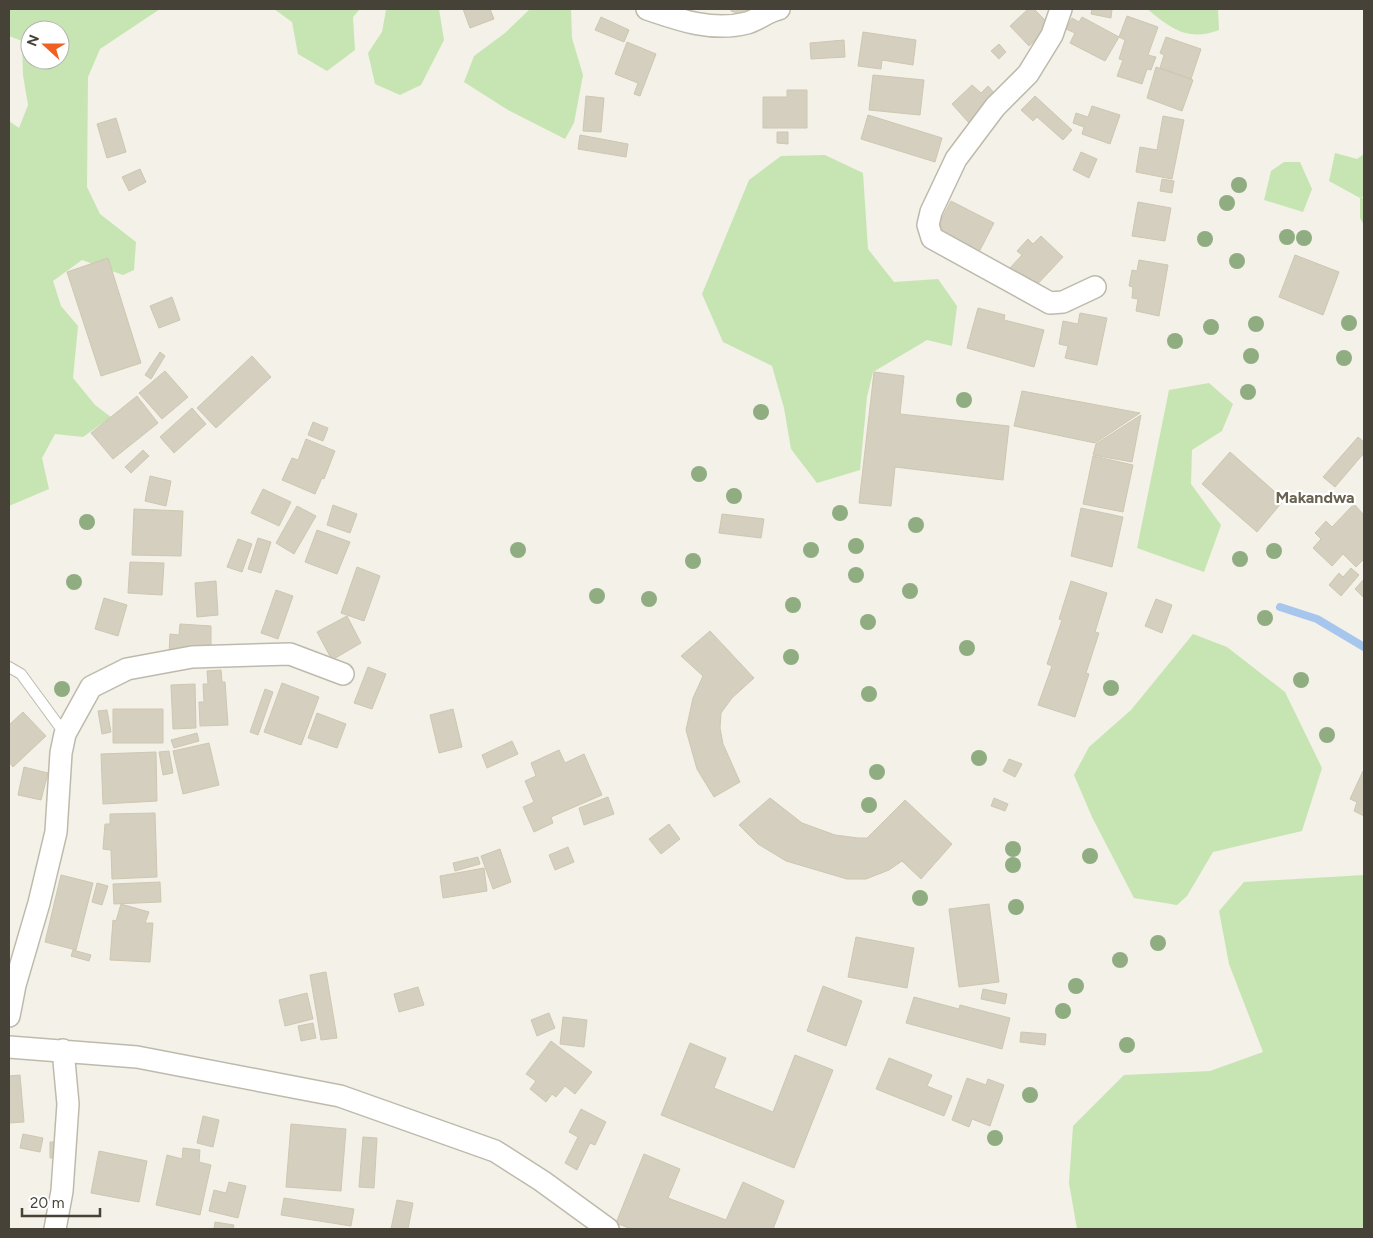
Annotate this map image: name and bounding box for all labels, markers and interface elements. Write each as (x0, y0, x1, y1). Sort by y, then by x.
north arrow (20, 20, 70, 70)
text: N (23, 32, 43, 49)
district label: Makandwa (1275, 488, 1355, 507)
scale bar (22, 1186, 100, 1218)
text: 20 m (30, 1194, 64, 1212)

